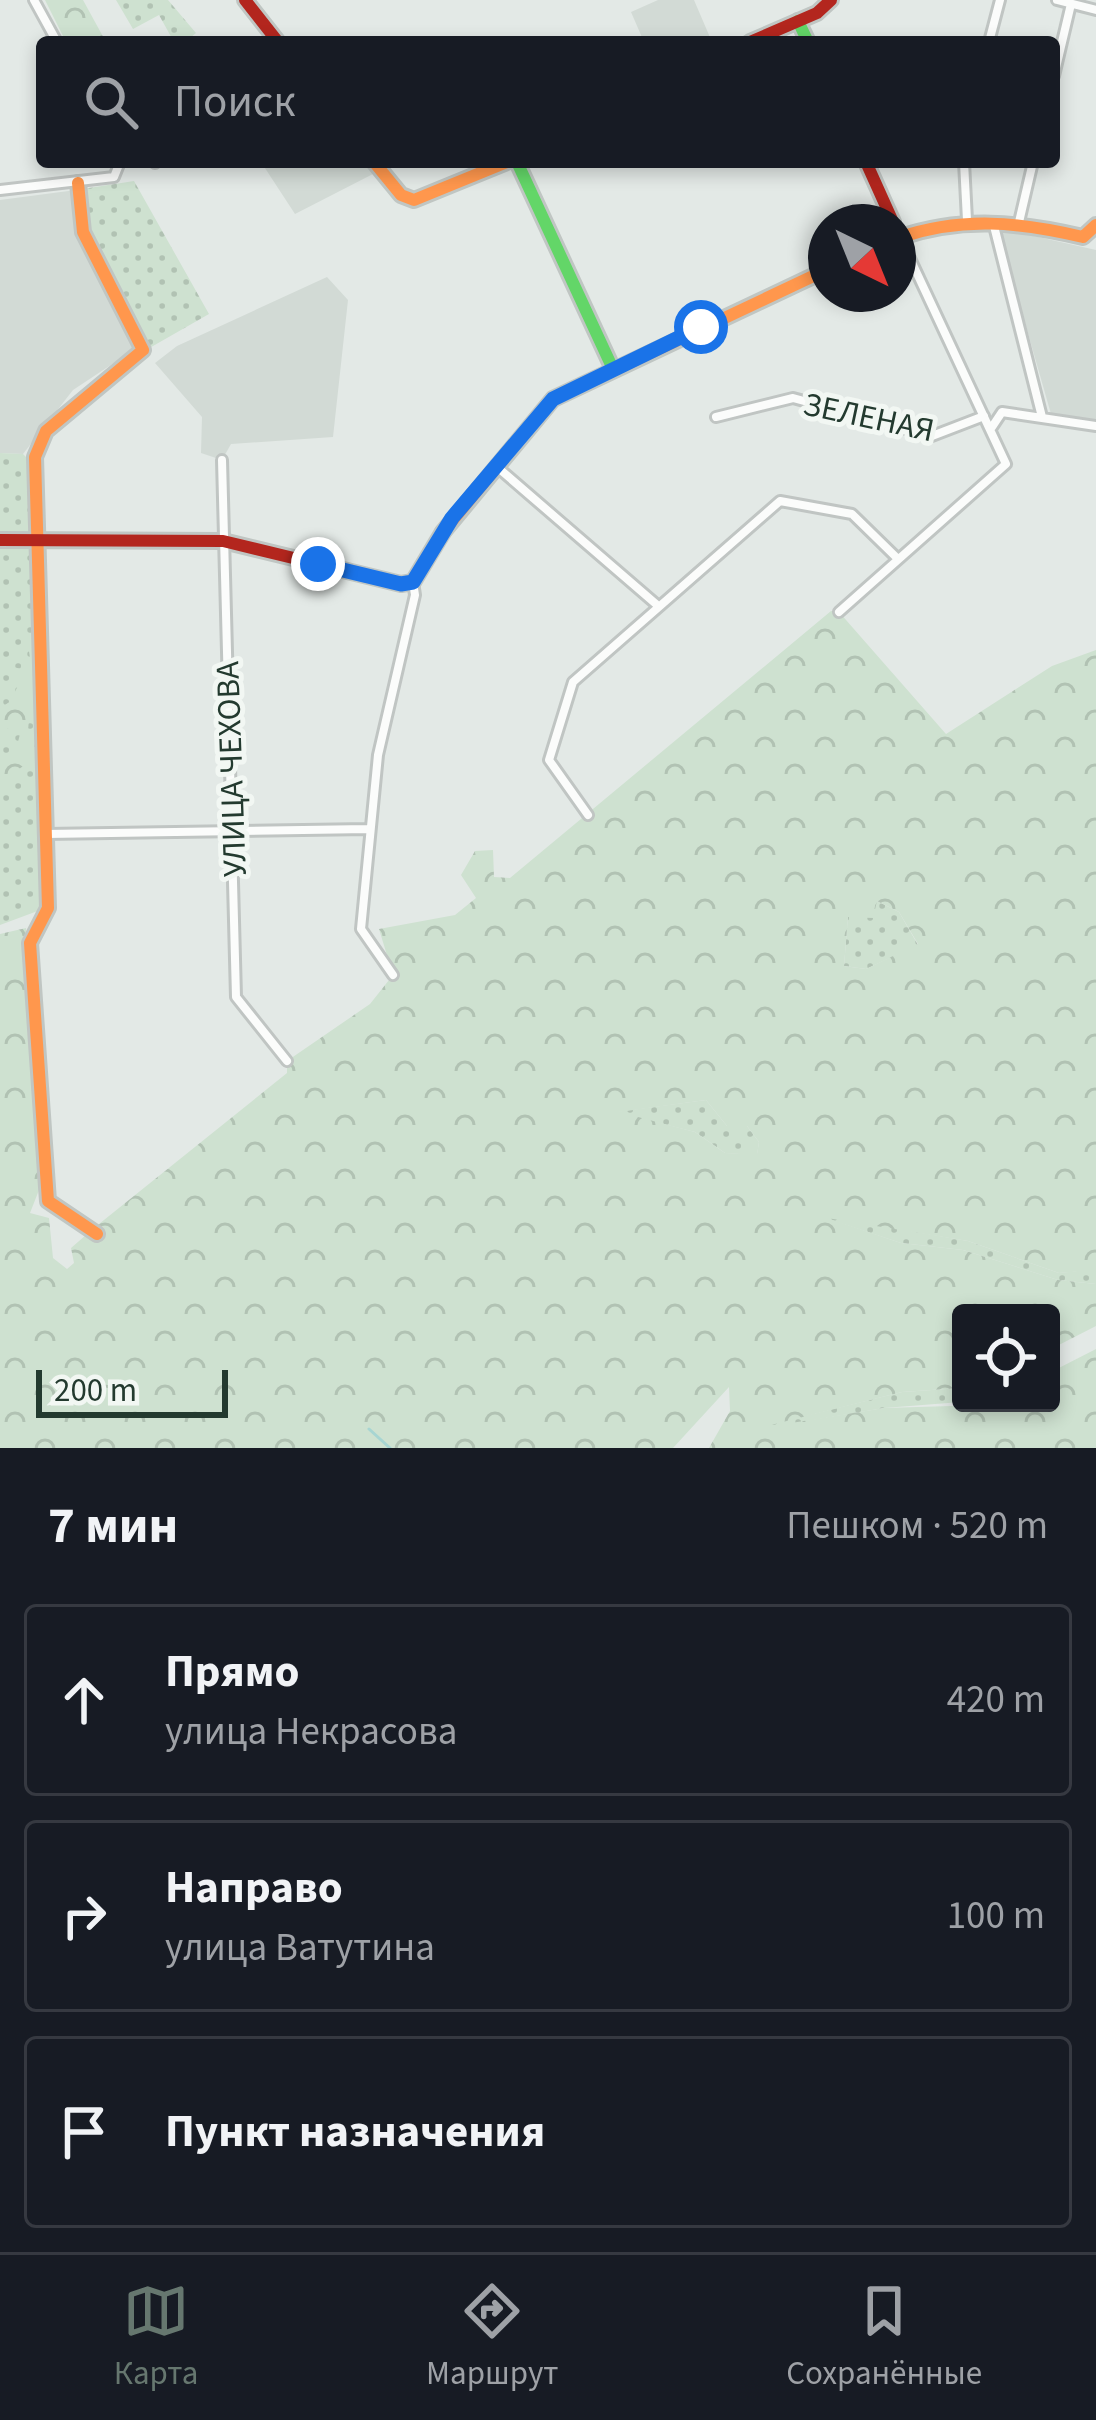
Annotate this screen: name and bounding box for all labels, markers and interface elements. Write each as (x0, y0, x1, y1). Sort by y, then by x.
search box (36, 36, 1060, 168)
icon: search (78, 69, 144, 135)
text: Поиск (174, 70, 296, 134)
north arrow (808, 204, 916, 312)
route start (674, 300, 728, 354)
street label: ЗЕЛЕНАЯ (799, 381, 938, 454)
route end (291, 537, 345, 591)
street label: УЛИЦА ЧЕХОВА (204, 660, 259, 878)
map controls (952, 1304, 1060, 1412)
button: locate (952, 1304, 1060, 1412)
scale bar (36, 1364, 228, 1417)
text: 200 m (54, 1367, 137, 1414)
text: 7 мин (48, 1490, 178, 1562)
text: Пешком · 520 m (786, 1498, 1048, 1554)
text: Прямо (165, 1640, 299, 1704)
icon: ahead (51, 1667, 117, 1733)
text: 420 m (947, 1672, 1045, 1728)
text: улица Некрасова (165, 1704, 457, 1760)
text: Направо (165, 1856, 343, 1920)
icon: right (51, 1883, 117, 1949)
text: 100 m (947, 1888, 1045, 1944)
text: улица Ватутина (165, 1920, 435, 1976)
icon: arrive (51, 2099, 117, 2165)
text: Пункт назначения (165, 2100, 545, 2164)
tab: Карта (114, 2278, 198, 2397)
tab: Маршрут (426, 2278, 559, 2397)
tab: Сохранённые (786, 2278, 982, 2397)

